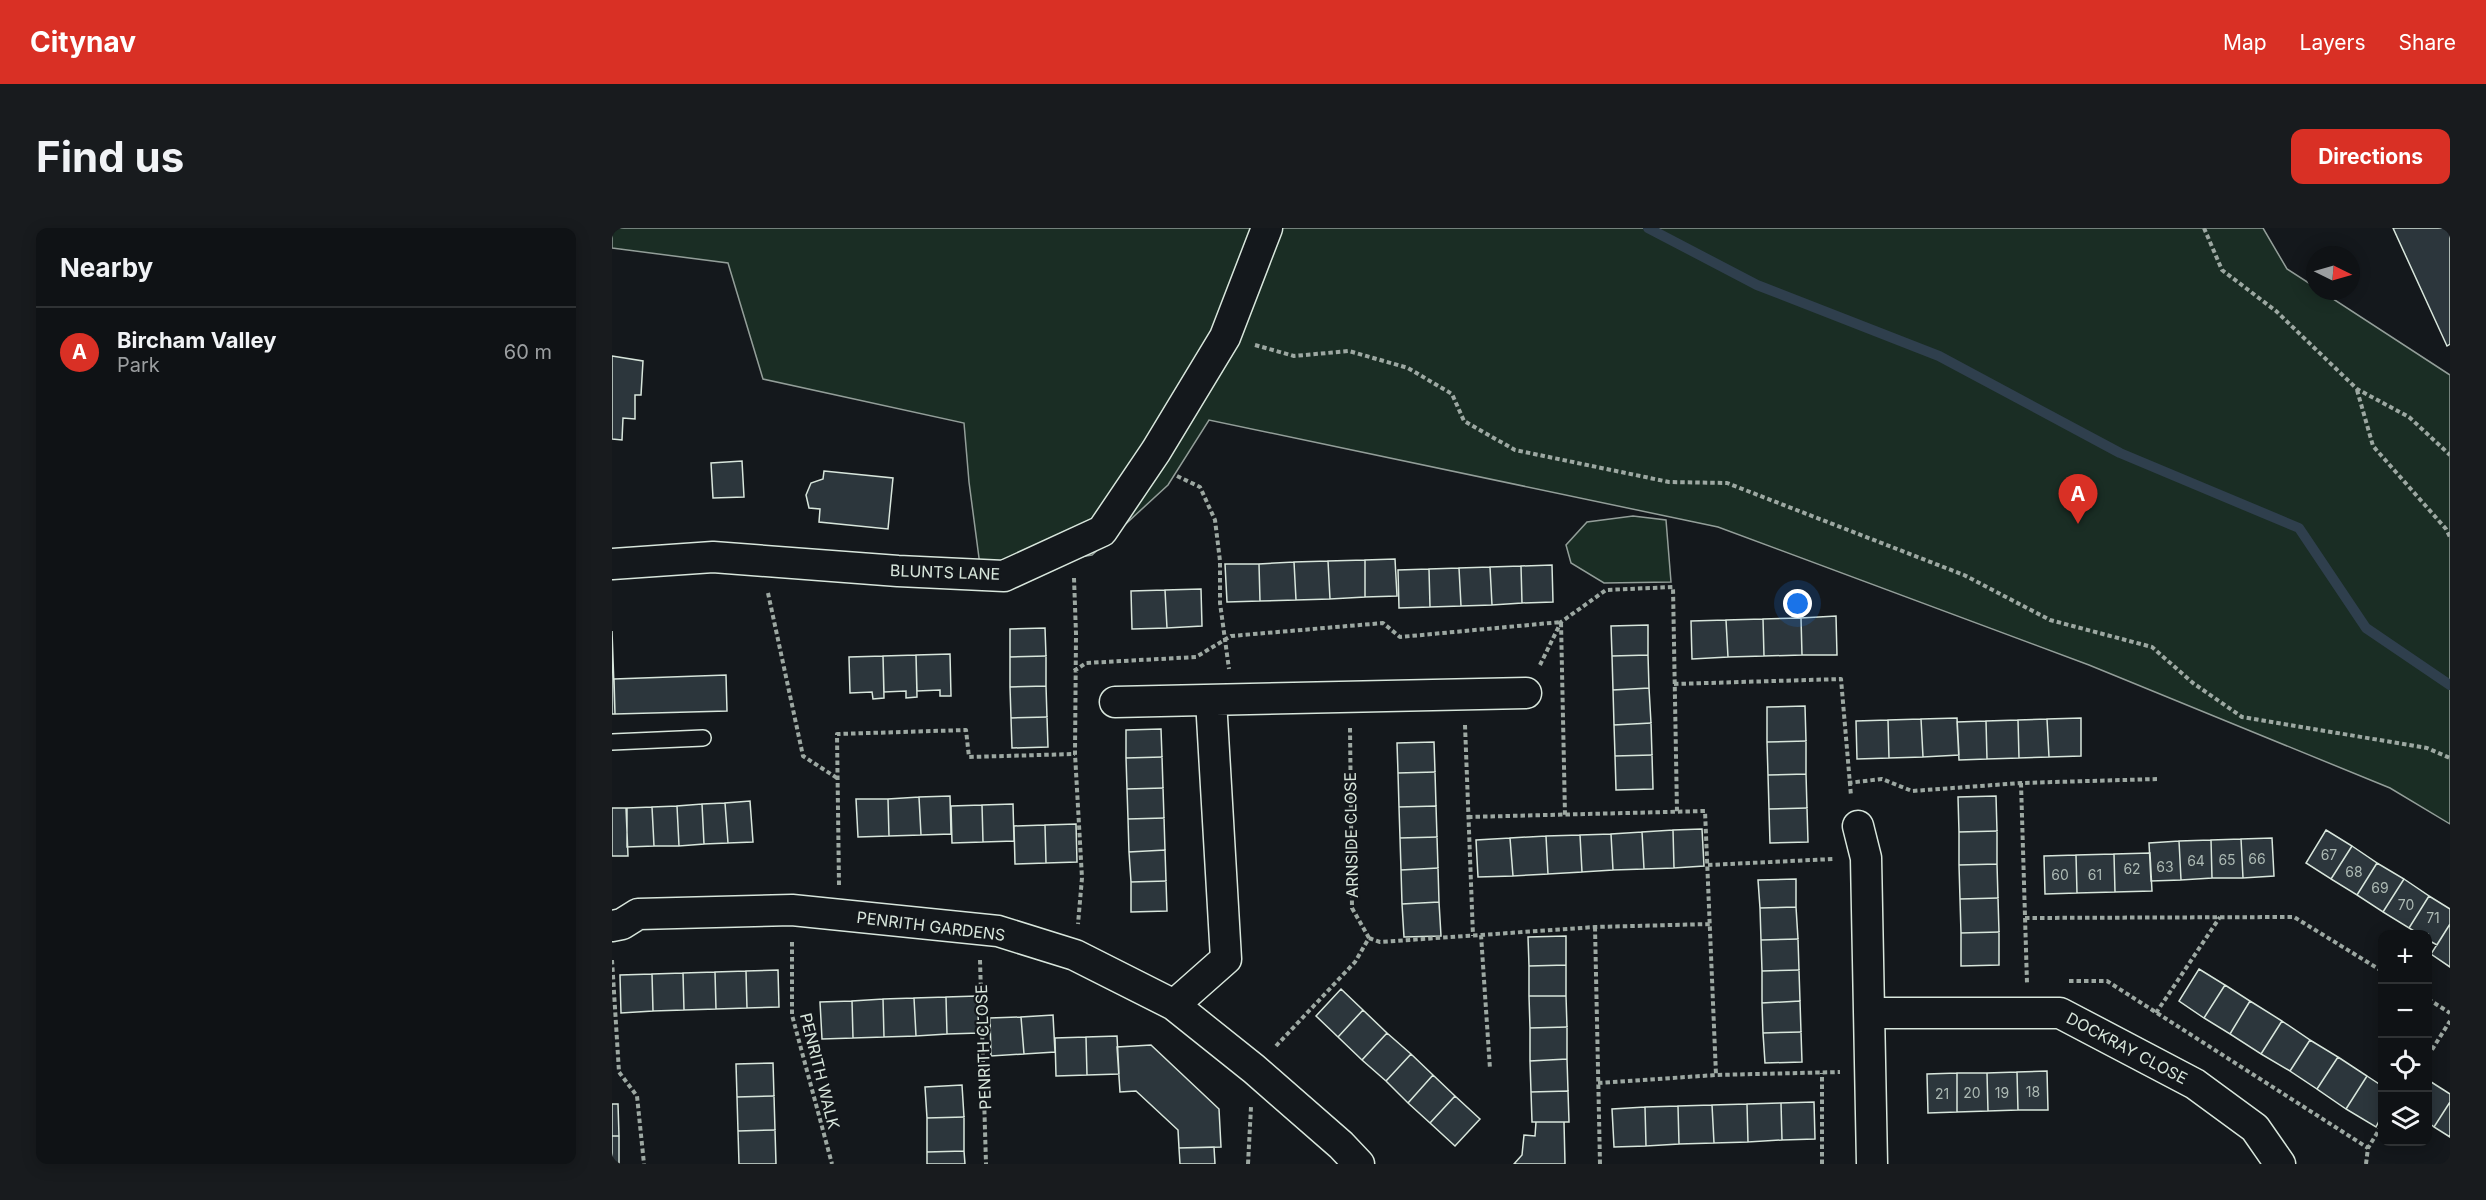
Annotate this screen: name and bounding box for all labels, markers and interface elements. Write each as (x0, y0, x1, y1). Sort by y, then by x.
text: Citynav (30, 25, 136, 59)
text: Map (2223, 30, 2267, 55)
text: Layers (2300, 30, 2366, 55)
text: Share (2399, 30, 2456, 55)
button: Directions (2291, 129, 2450, 184)
text: Find us (36, 131, 184, 182)
north arrow (2306, 246, 2360, 300)
text: Nearby (60, 252, 153, 283)
text: Bircham Valley (117, 327, 276, 353)
text: A (72, 340, 87, 364)
text: 60 m (504, 340, 552, 364)
text: Park (117, 353, 160, 377)
pin: A (2058, 474, 2098, 524)
street label: BLUNTS LANE (890, 560, 1000, 584)
your location (1783, 589, 1812, 618)
street label: ARNSIDE CLOSE (1340, 772, 1362, 898)
house number: 67 (2321, 846, 2337, 863)
house number: 66 (2248, 850, 2266, 867)
house number: 65 (2218, 851, 2236, 868)
house number: 64 (2187, 852, 2205, 869)
house number: 63 (2156, 858, 2174, 875)
house number: 62 (2123, 860, 2141, 877)
house number: 68 (2345, 863, 2363, 880)
house number: 60 (2051, 866, 2069, 883)
house number: 61 (2088, 866, 2102, 883)
house number: 69 (2371, 879, 2389, 896)
house number: 70 (2398, 896, 2414, 913)
street label: PENRITH GARDENS (856, 907, 1006, 945)
house number: 71 (2426, 909, 2440, 926)
map controls (2378, 930, 2432, 1146)
button: + (2378, 930, 2432, 984)
street label: PENRITH CLOSE (971, 984, 995, 1110)
button: − (2378, 984, 2432, 1038)
street label: DOCKRAY CLOSE (2063, 1008, 2191, 1088)
street label: PENRITH WALK (796, 1011, 844, 1131)
button: locate (2378, 1038, 2432, 1092)
house number: 18 (2026, 1083, 2040, 1100)
house number: 20 (1963, 1084, 1981, 1101)
house number: 19 (1995, 1084, 2009, 1101)
house number: 21 (1935, 1085, 1949, 1102)
button: layers (2378, 1092, 2432, 1146)

